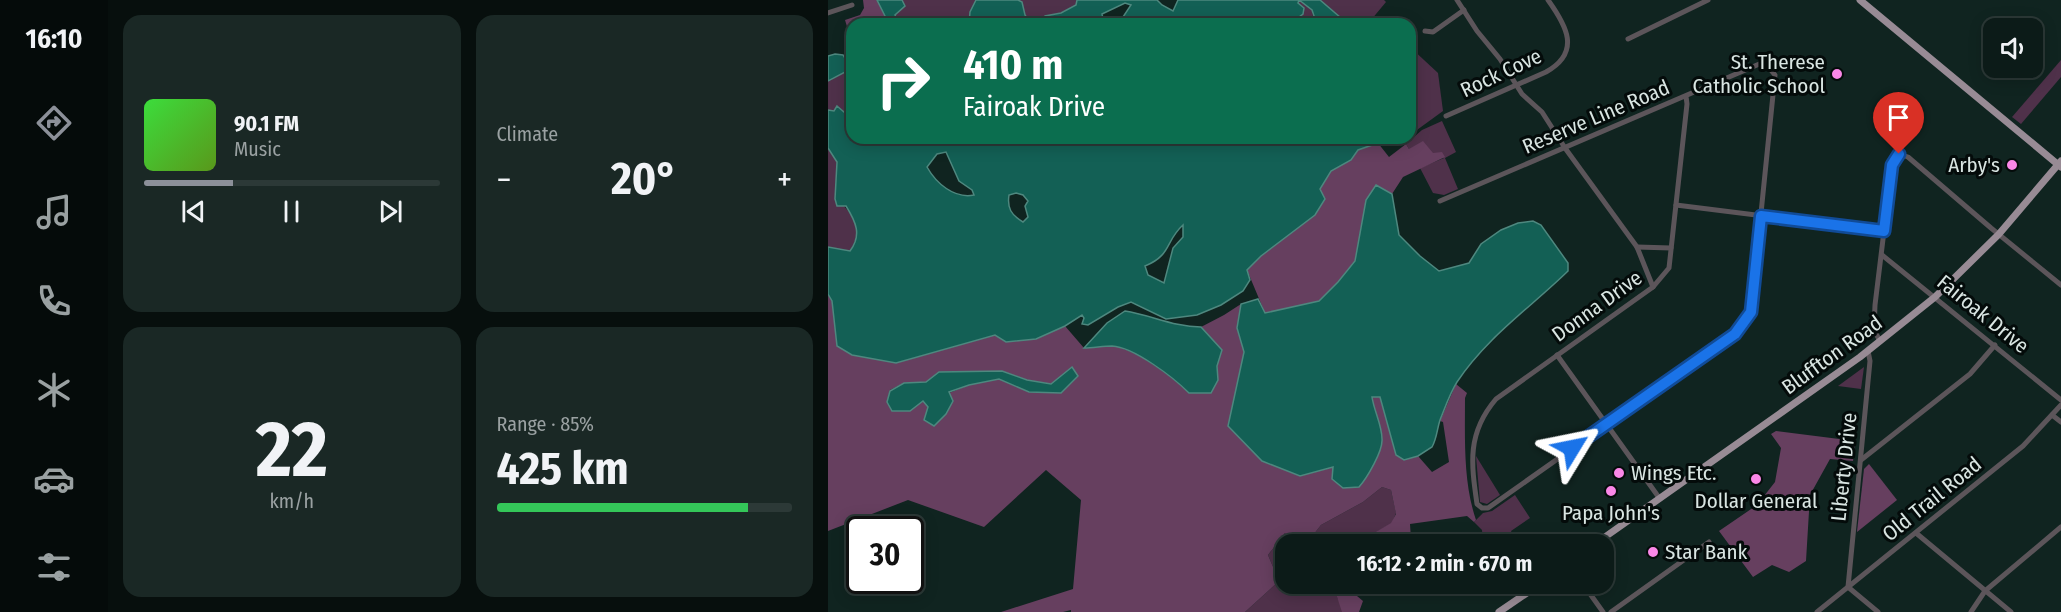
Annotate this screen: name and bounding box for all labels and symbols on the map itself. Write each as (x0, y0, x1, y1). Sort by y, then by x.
street label: Rock Cove (1456, 43, 1546, 103)
place label: St. Therese Catholic School (1692, 49, 1825, 99)
marker: St. Therese Catholic School (1830, 67, 1844, 81)
street label: Reserve Line Road (1519, 74, 1673, 160)
pin (1873, 92, 1924, 154)
place label: Arby's (1948, 152, 2000, 178)
marker: Arby's (2005, 158, 2019, 172)
street label: Donna Drive (1547, 265, 1647, 347)
street label: Fairoak Drive (1932, 269, 2034, 359)
street label: Bluffton Road (1777, 310, 1887, 400)
street label: Liberty Drive (1825, 411, 1863, 523)
position arrow (1540, 416, 1604, 480)
street label: Old Trail Road (1877, 451, 1987, 547)
place label: Wings Etc. (1631, 460, 1716, 486)
marker: Wings Etc. (1612, 466, 1626, 480)
marker: Dollar General (1749, 472, 1763, 486)
marker: Papa John's (1604, 484, 1618, 498)
place label: Dollar General (1695, 488, 1818, 514)
place label: Papa John's (1562, 500, 1660, 526)
speed limit sign: 30 (846, 516, 924, 594)
place label: Star Bank (1665, 539, 1748, 565)
marker: Star Bank (1646, 545, 1660, 559)

